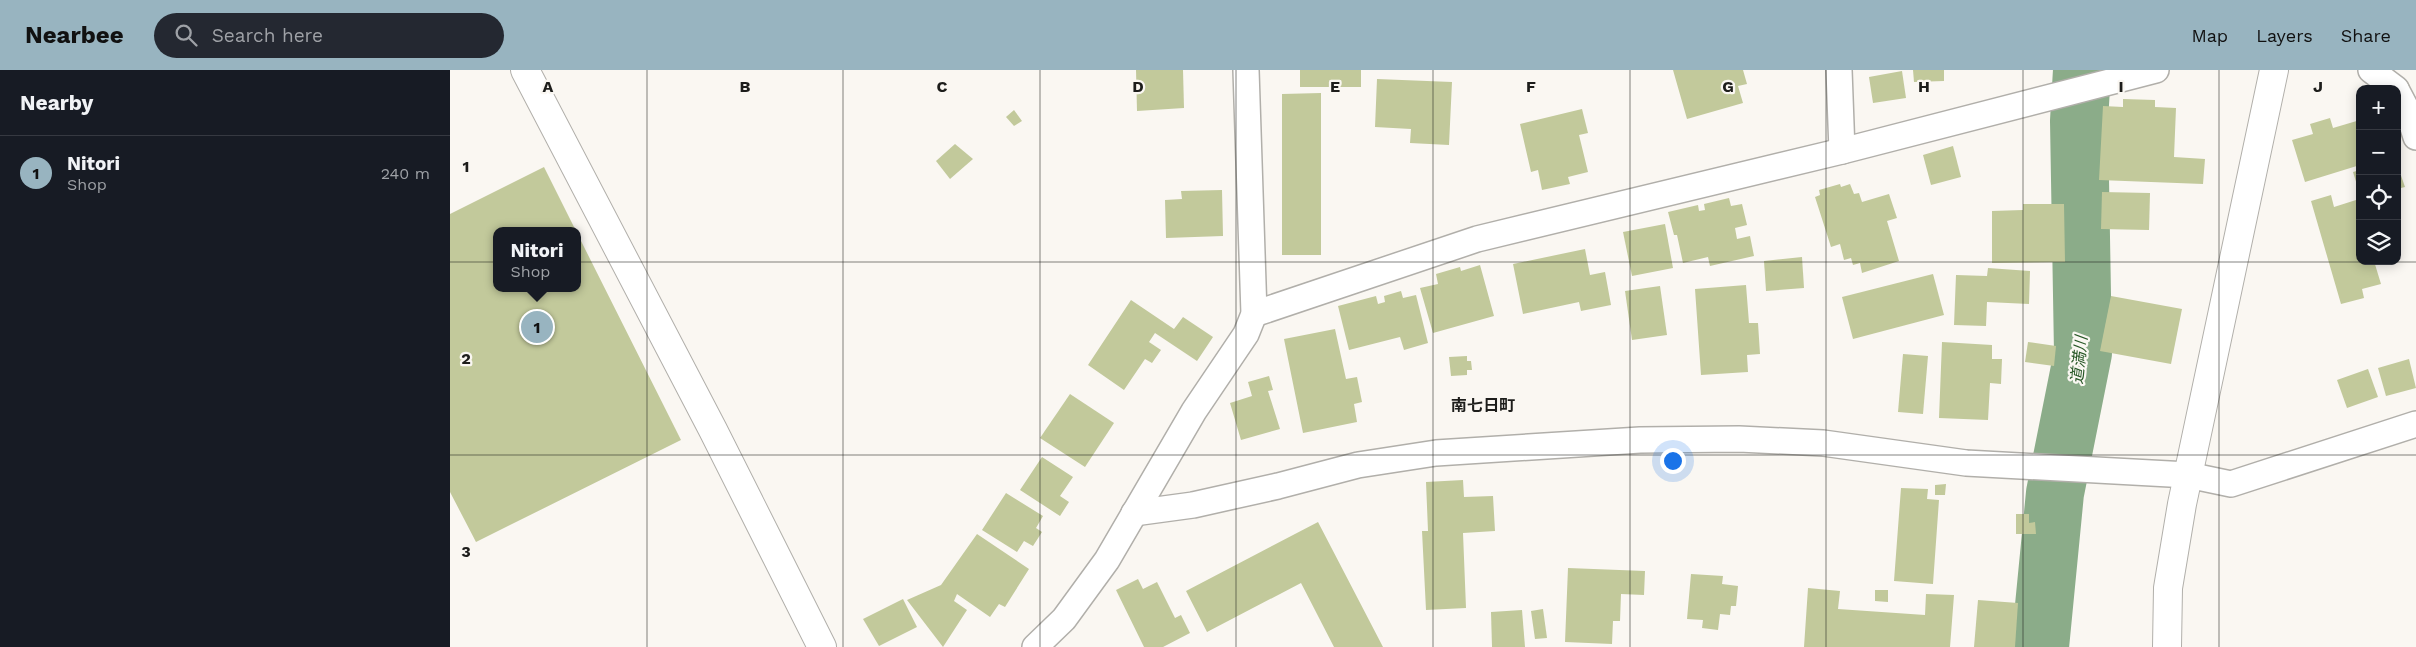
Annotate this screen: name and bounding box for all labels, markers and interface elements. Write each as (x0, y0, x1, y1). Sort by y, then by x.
search box (154, 13, 504, 58)
text: Nearbee (25, 21, 124, 49)
icon: search (172, 21, 200, 49)
text: Search here (212, 24, 323, 47)
text: Map (2191, 25, 2228, 46)
text: Layers (2256, 25, 2313, 46)
text: Share (2341, 25, 2391, 46)
text: A (543, 77, 554, 96)
text: B (740, 77, 751, 96)
text: C (937, 77, 948, 96)
text: D (1132, 77, 1144, 96)
text: E (1330, 77, 1340, 96)
text: F (1526, 77, 1536, 96)
text: G (1722, 77, 1734, 96)
text: H (1918, 77, 1930, 96)
text: I (2118, 77, 2124, 96)
text: J (2313, 77, 2323, 96)
map controls (2356, 85, 2401, 265)
button: + (2356, 85, 2401, 130)
text: Nearby (20, 90, 93, 115)
button: − (2356, 130, 2401, 175)
text: Nitori (67, 152, 120, 175)
text: 1 (463, 157, 469, 176)
text: 1 (33, 164, 39, 183)
text: 240 m (381, 164, 430, 183)
text: Shop (67, 175, 107, 194)
button: locate (2356, 175, 2401, 220)
button: layers (2356, 220, 2401, 265)
popup (493, 227, 581, 292)
text: Nitori (511, 239, 564, 262)
text: Shop (511, 262, 550, 281)
pin: 1 (521, 308, 553, 346)
water label: 道満川 (2067, 333, 2091, 385)
text: 2 (461, 349, 471, 368)
district label: 南七日町 (1451, 396, 1515, 415)
your location (1660, 448, 1686, 474)
text: 3 (461, 542, 471, 561)

